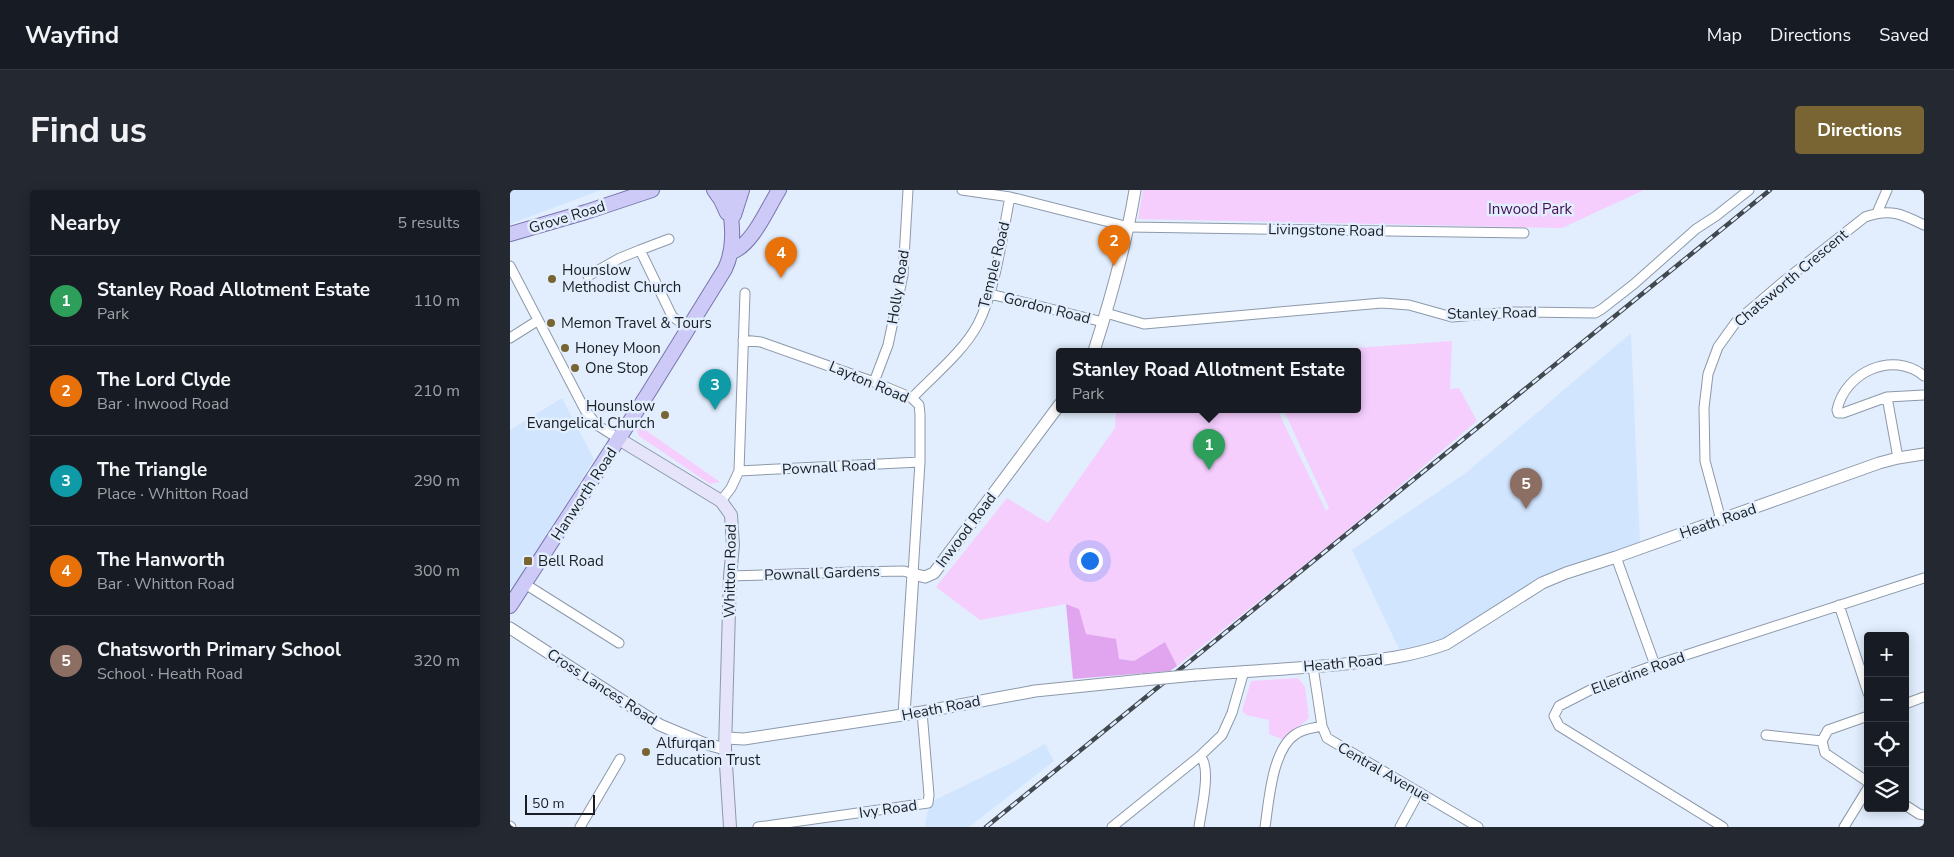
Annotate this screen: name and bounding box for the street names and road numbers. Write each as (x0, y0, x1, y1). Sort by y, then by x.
street label: Grove Road (526, 196, 608, 238)
street label: Livingstone Road (1268, 219, 1384, 241)
street label: Temple Road (974, 220, 1014, 310)
street label: Chatsworth Crescent (1730, 224, 1852, 331)
street label: Holly Road (882, 248, 914, 326)
street label: Gordon Road (1001, 288, 1093, 328)
street label: Stanley Road (1447, 302, 1537, 324)
street label: Layton Road (826, 356, 912, 408)
street label: Hanworth Road (546, 444, 622, 544)
street label: Pownall Road (781, 455, 877, 479)
street label: Inwood Road (931, 488, 1001, 572)
street label: Heath Road (1677, 499, 1759, 543)
street label: Whitton Road (719, 524, 741, 618)
street label: Pownall Gardens (764, 561, 880, 585)
street label: Cross Lances Road (543, 644, 661, 730)
street label: Ellerdine Road (1588, 647, 1688, 699)
street label: Heath Road (1302, 650, 1384, 676)
street label: Heath Road (900, 691, 982, 725)
street label: Central Avenue (1334, 737, 1434, 807)
street label: Ivy Road (858, 795, 918, 823)

